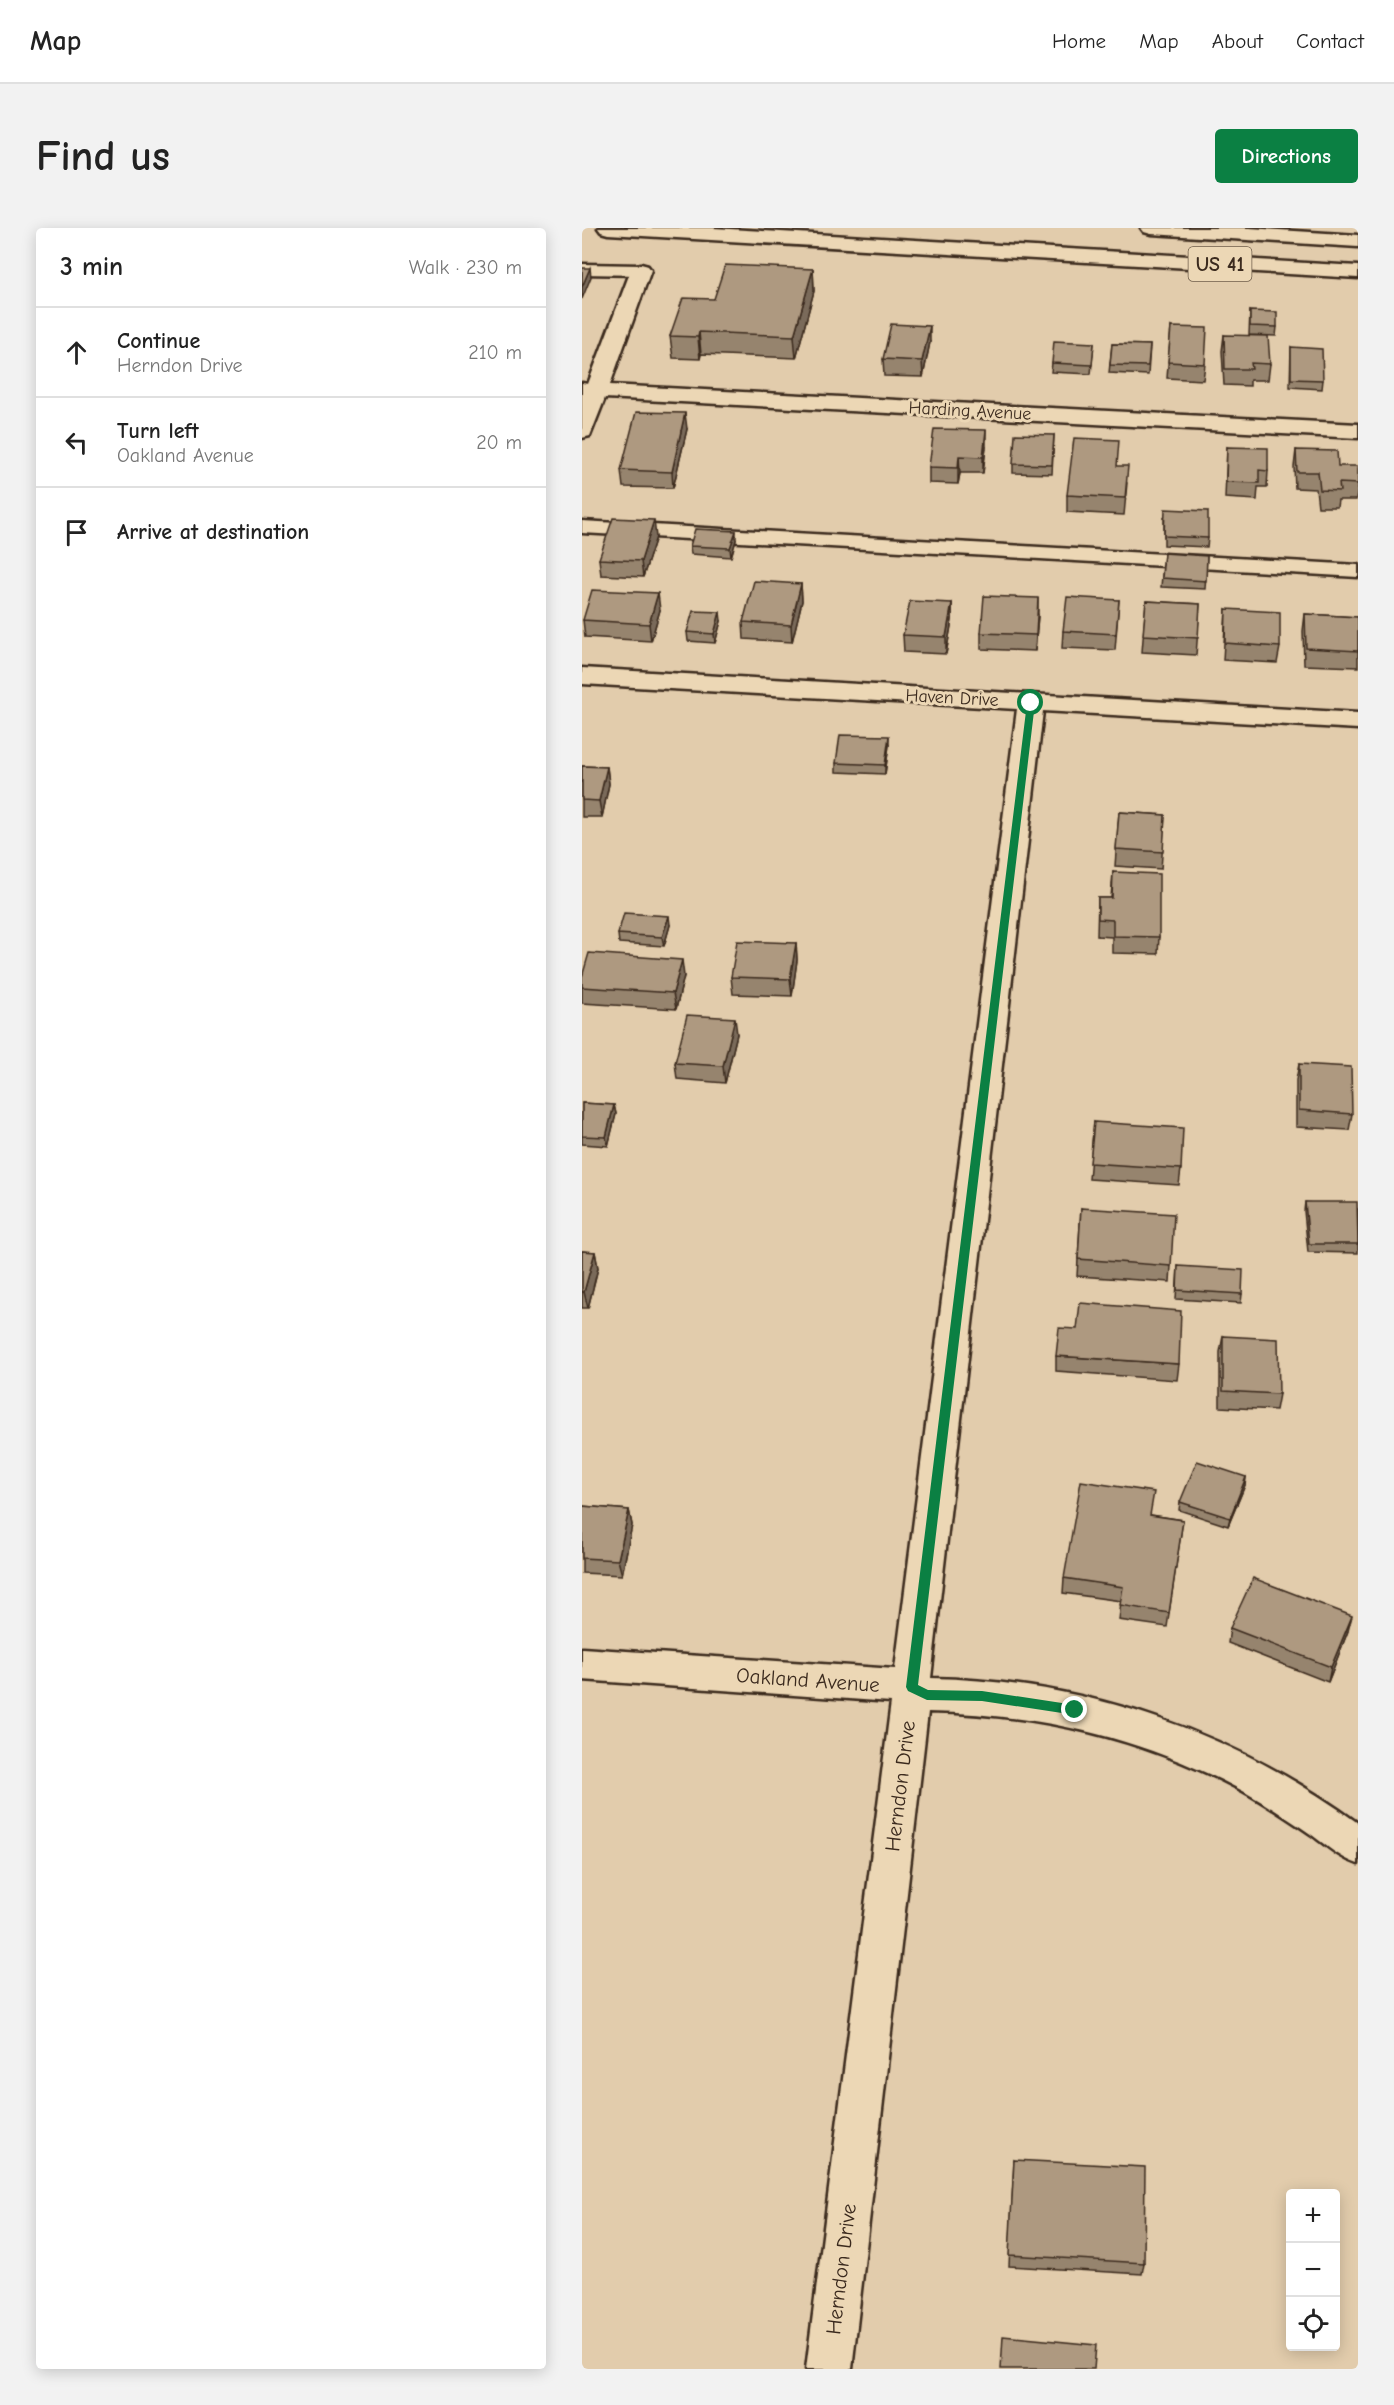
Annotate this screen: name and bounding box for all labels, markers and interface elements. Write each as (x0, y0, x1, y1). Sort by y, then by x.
text: Map (30, 25, 81, 57)
text: Home (1052, 29, 1106, 53)
text: Map (1139, 29, 1179, 53)
text: About (1212, 29, 1263, 53)
text: Contact (1296, 29, 1364, 53)
button: Directions (1215, 129, 1358, 183)
text: Find us (36, 132, 170, 181)
road number: US 41 (1188, 247, 1252, 281)
text: 3 min (60, 252, 123, 282)
text: Walk · 230 m (409, 256, 522, 279)
text: Continue (117, 328, 200, 354)
icon: ahead (60, 336, 93, 369)
text: 210 m (468, 341, 522, 364)
text: Herndon Drive (117, 354, 242, 377)
street label: Harding Avenue (908, 397, 1032, 425)
text: Turn left (117, 418, 199, 444)
icon: left (60, 426, 93, 459)
text: 20 m (476, 431, 522, 454)
text: Oakland Avenue (117, 444, 254, 467)
icon: arrive (60, 516, 93, 549)
text: Arrive at destination (117, 519, 309, 545)
street label: Haven Drive (905, 685, 999, 711)
route start (1017, 689, 1043, 715)
street label: Oakland Avenue (736, 1663, 880, 1697)
route end (1061, 1696, 1087, 1722)
street label: Herndon Drive (880, 1719, 920, 1853)
map controls (1286, 2189, 1340, 2351)
button: + (1286, 2189, 1340, 2243)
street label: Herndon Drive (821, 2202, 861, 2336)
button: − (1286, 2243, 1340, 2297)
button: locate (1286, 2297, 1340, 2351)

